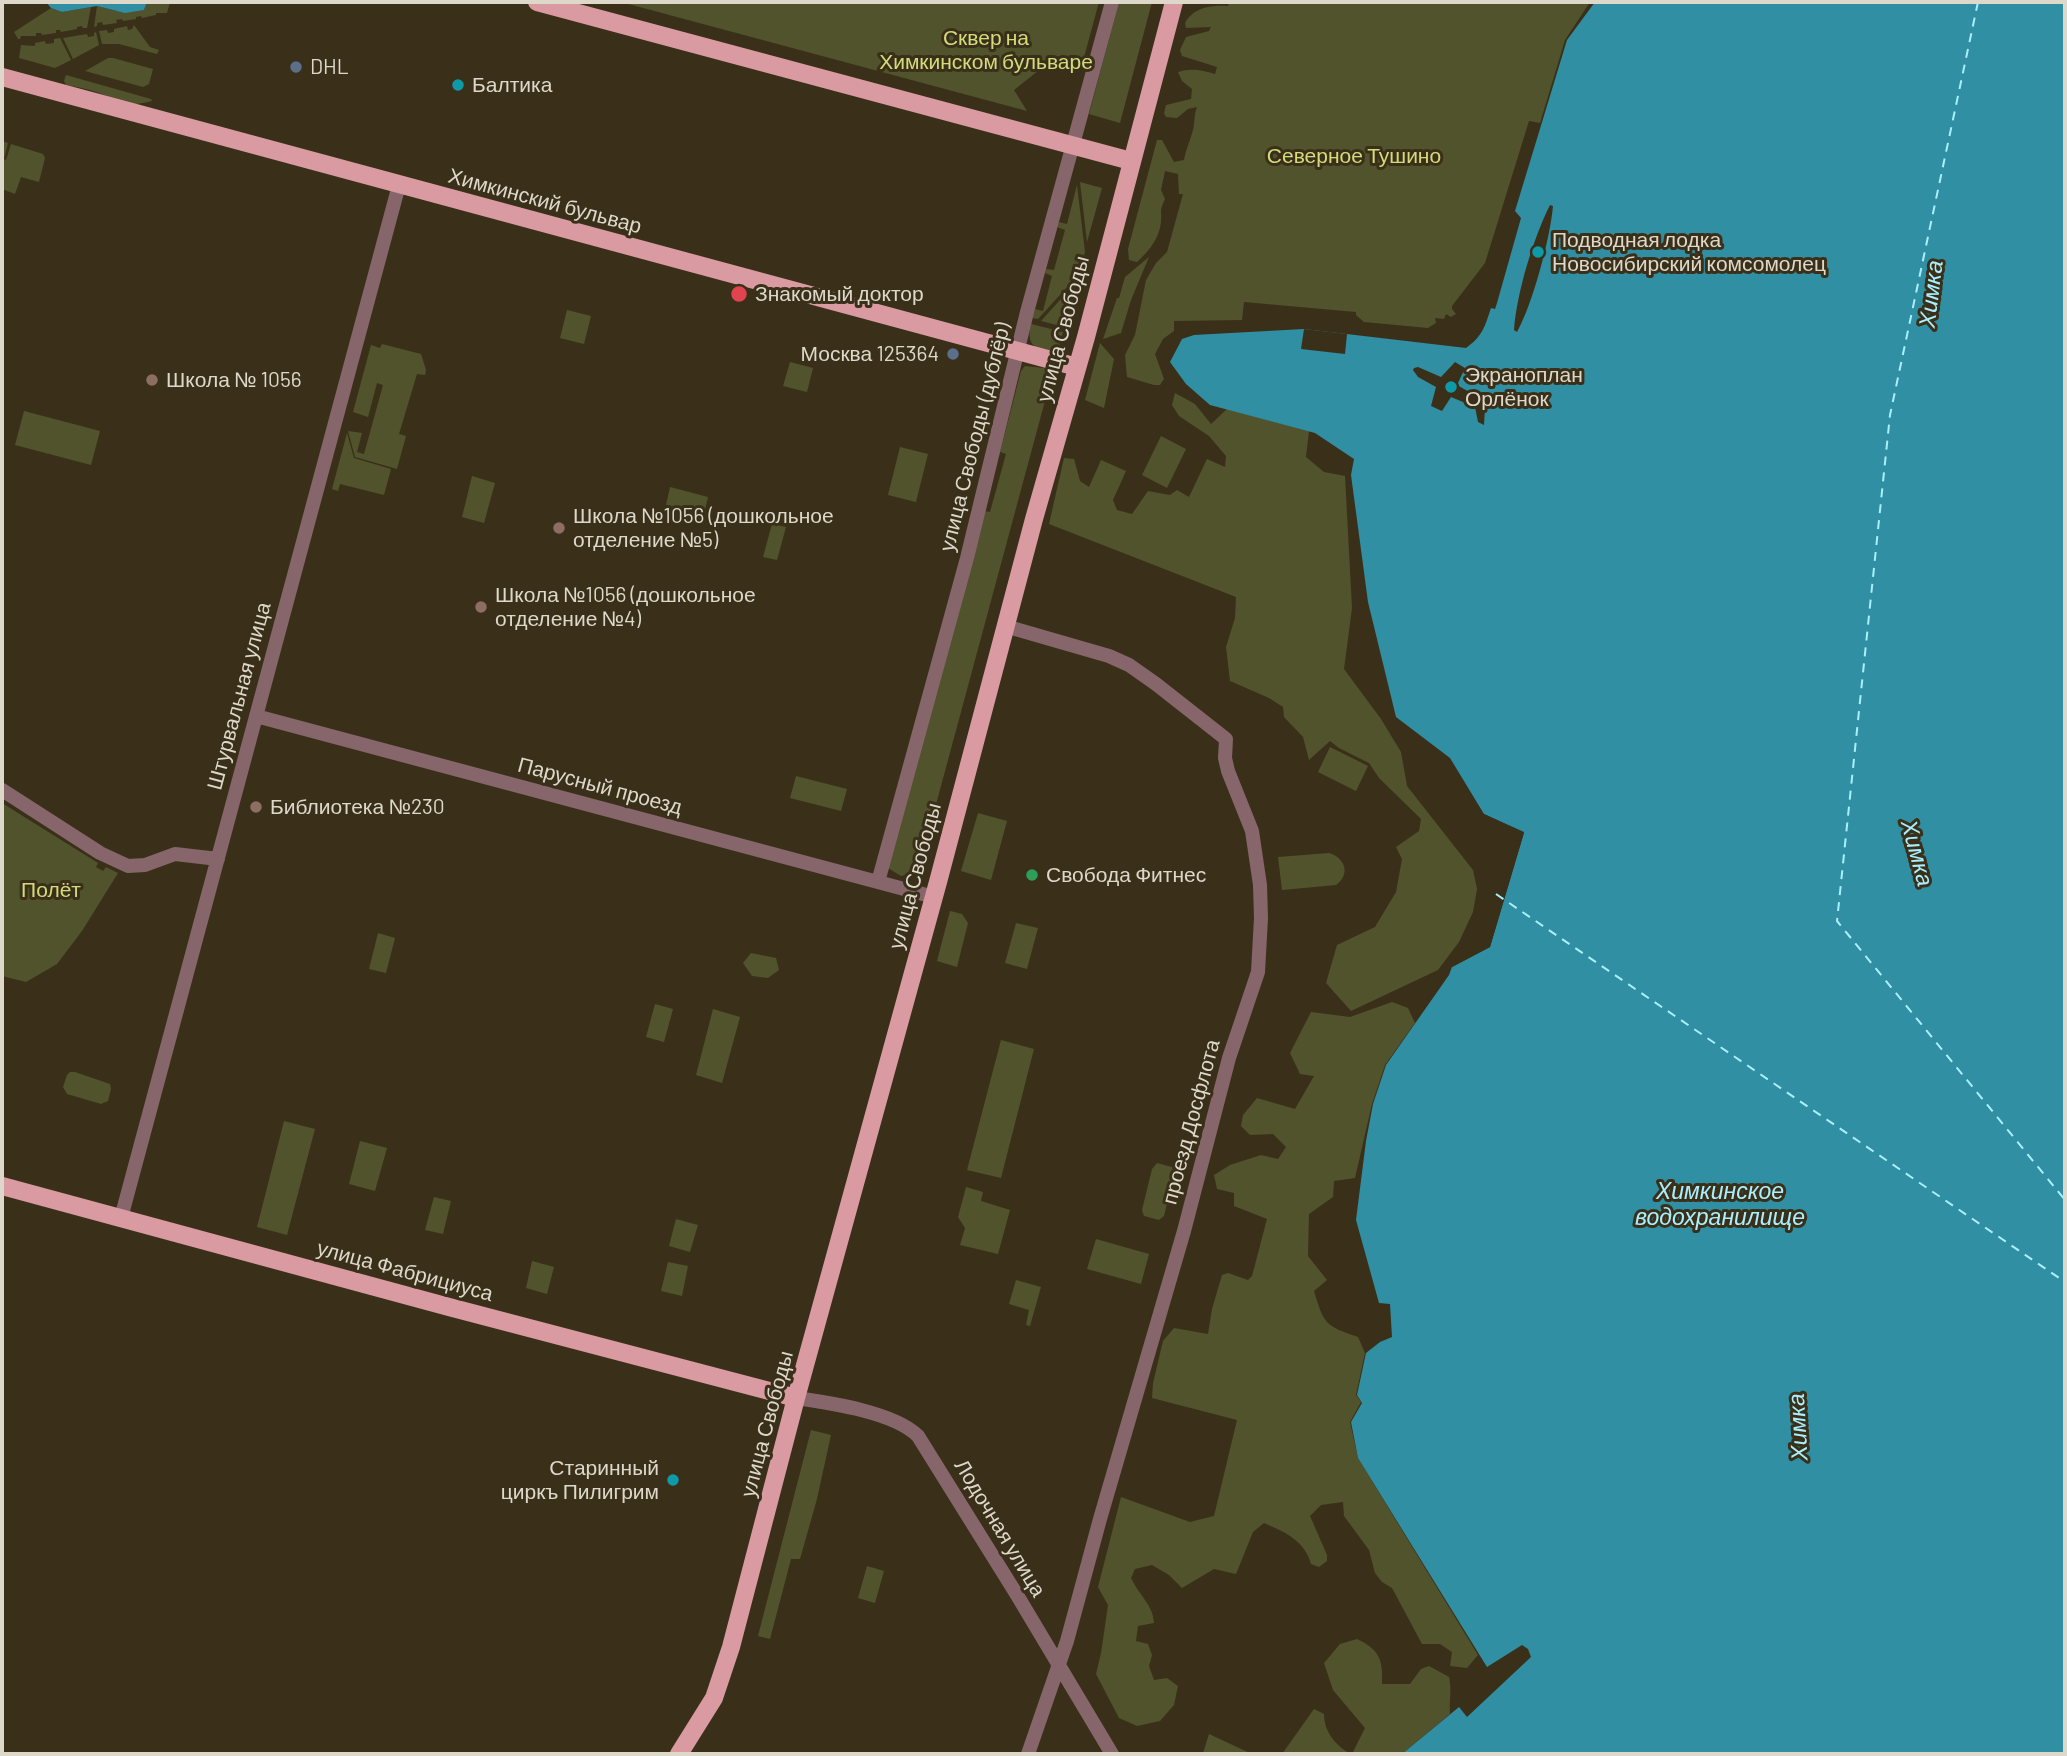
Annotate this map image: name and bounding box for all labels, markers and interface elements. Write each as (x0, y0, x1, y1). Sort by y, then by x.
park label: Сквер на Химкинском бульваре (879, 25, 1093, 75)
place label: DHL (310, 54, 349, 80)
marker: DHL (288, 59, 304, 75)
place label: Балтика (472, 72, 552, 98)
marker: Балтика (450, 77, 466, 93)
park label: Северное Тушино (1267, 143, 1441, 169)
street label: Химкинский бульвар (446, 163, 644, 239)
place label: Подводная лодка Новосибирский комсомолец (1552, 227, 1826, 277)
marker: Подводная лодка Новосибирский комсомолец (1530, 244, 1546, 260)
street label: улица Свободы (1031, 253, 1095, 405)
water label: Химка (1913, 259, 1949, 329)
place label: Знакомый доктор (755, 281, 924, 307)
marker: Знакомый доктор (729, 284, 749, 304)
street label: улица Свободы (дублёр) (934, 320, 1016, 554)
place label: Москва 125364 (801, 341, 939, 367)
marker: Москва 125364 (945, 346, 961, 362)
place label: Экраноплан Орлёнок (1465, 362, 1583, 412)
place label: Школа № 1056 (166, 367, 302, 393)
marker: Школа № 1056 (144, 372, 160, 388)
marker: Экраноплан Орлёнок (1443, 379, 1459, 395)
place label: Школа №1056 (дошкольное отделение №5) (573, 503, 834, 553)
marker: Школа №1056 (дошкольное отделение №5) (551, 520, 567, 536)
place label: Школа №1056 (дошкольное отделение №4) (495, 582, 756, 632)
street label: Штурвальная улица (202, 599, 276, 793)
marker: Школа №1056 (дошкольное отделение №4) (473, 599, 489, 615)
street label: Парусный проезд (515, 752, 685, 820)
place label: Библиотека №230 (270, 794, 445, 820)
marker: Библиотека №230 (248, 799, 264, 815)
street label: улица Свободы (883, 800, 947, 952)
water label: Химка (1895, 817, 1939, 889)
place label: Свобода Фитнес (1046, 862, 1206, 888)
marker: Свобода Фитнес (1024, 867, 1040, 883)
park label: Полёт (21, 877, 81, 903)
street label: проезд Досфлота (1157, 1037, 1225, 1207)
water label: Химкинское водохранилище (1635, 1177, 1805, 1231)
street label: улица Фабрициуса (314, 1235, 496, 1307)
street label: улица Свободы (735, 1348, 799, 1500)
water label: Химка (1782, 1393, 1814, 1461)
place label: Старинный циркъ Пилигрим (501, 1455, 659, 1505)
street label: Лодочная улица (949, 1455, 1051, 1601)
marker: Старинный циркъ Пилигрим (665, 1472, 681, 1488)

